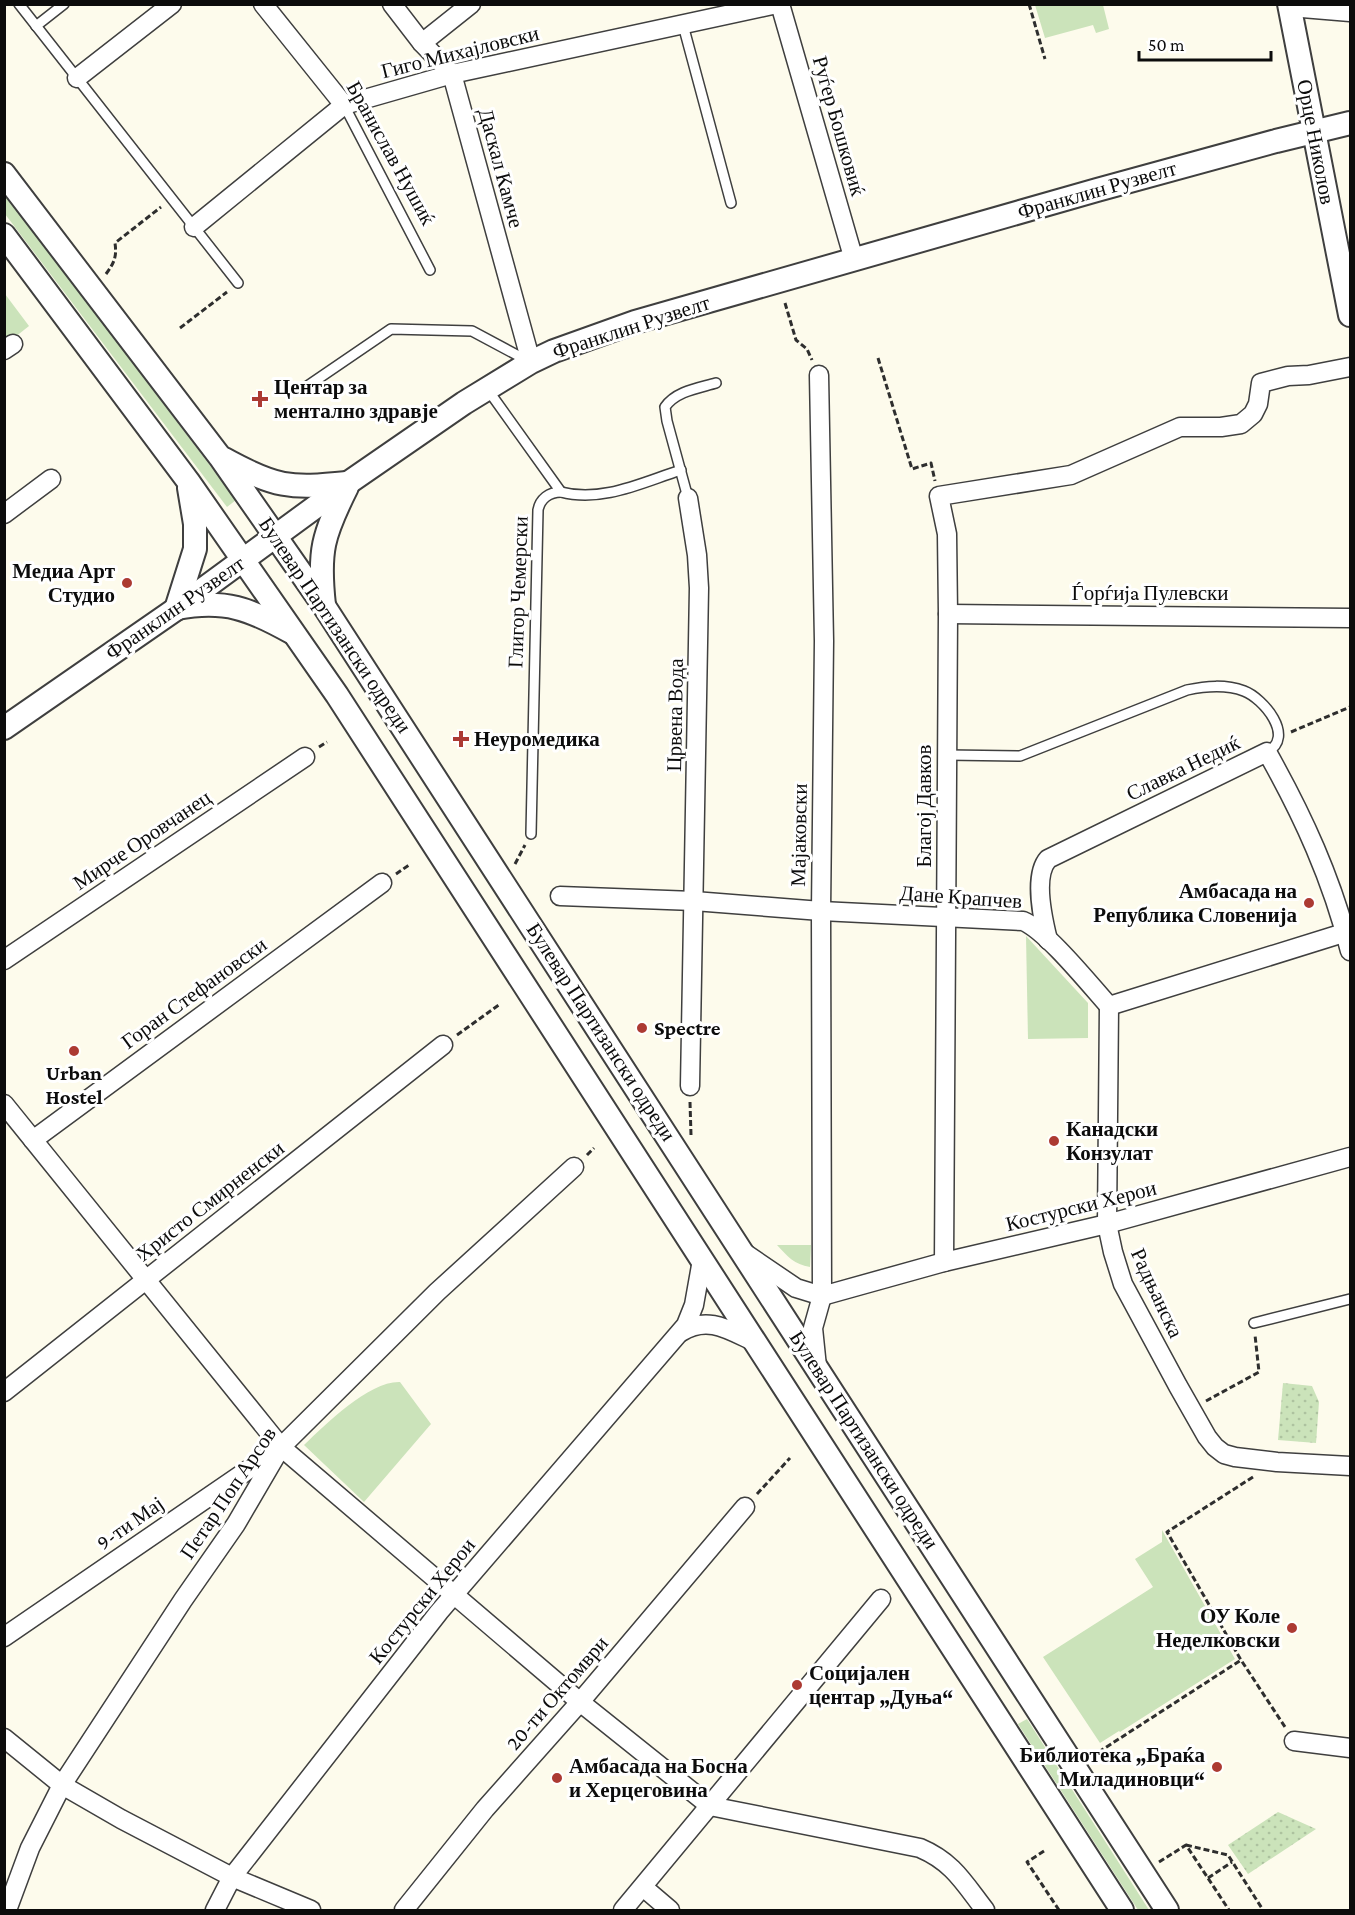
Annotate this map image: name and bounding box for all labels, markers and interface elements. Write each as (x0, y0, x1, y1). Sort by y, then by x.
street label: Гиго Михајловски (379, 21, 541, 83)
scale bar (1139, 24, 1271, 62)
text: 50 m (1148, 35, 1185, 55)
street label: Руѓер Бошковиќ (808, 53, 871, 199)
street label: Бранислав Нушиќ (342, 77, 441, 230)
street label: Орце Николов (1292, 77, 1340, 207)
street label: Даскал Камче (473, 105, 529, 231)
street label: Франклин Рузвелт (1015, 156, 1179, 224)
street label: Франклин Рузвелт (549, 290, 713, 364)
place label: Центар за ментално здравје (274, 375, 438, 423)
marker: Центар за ментално здравје (251, 390, 269, 408)
street label: Булевар Партизански одреди (254, 513, 416, 737)
street label: Глигор Чемерски (503, 516, 533, 668)
street label: Франклин Рузвелт (101, 551, 249, 665)
place label: Медиа Арт Студио (12, 559, 116, 607)
marker: Медиа Арт Студио (120, 576, 134, 590)
street label: Ѓорѓиja Пулевски (1072, 581, 1228, 605)
street label: Црвена Вода (662, 658, 688, 772)
place label: Неуромедика (474, 727, 600, 751)
marker: Неуромедика (452, 730, 470, 748)
street label: Славка Недиќ (1122, 730, 1244, 806)
street label: Благој Давков (912, 744, 936, 868)
street label: Мајаковски (786, 783, 812, 887)
street label: Мирче Оровчанец (69, 785, 215, 895)
place label: Амбасада на Република Словенија (1093, 879, 1297, 927)
street label: Дане Крапчев (899, 881, 1023, 913)
marker: Амбасада на Република Словенија (1302, 896, 1316, 910)
street label: Булевар Партизански одреди (521, 919, 681, 1145)
street label: Горан Стефановски (117, 932, 271, 1054)
place label: Spectre (654, 1016, 721, 1040)
marker: Spectre (635, 1021, 649, 1035)
marker: Urban Hostel (67, 1044, 81, 1058)
place label: Urban Hostel (45, 1061, 103, 1109)
place label: Канадски Конзулат (1066, 1117, 1158, 1165)
marker: Канадски Конзулат (1047, 1134, 1061, 1148)
street label: Христо Смирненски (131, 1136, 289, 1266)
street label: Костурски Херои (1003, 1176, 1159, 1236)
street label: Радњанска (1126, 1244, 1188, 1342)
street label: Булевар Партизански одреди (784, 1327, 944, 1553)
street label: Петар Поп Арсов (175, 1422, 281, 1564)
street label: 9-ти Мај (92, 1491, 168, 1555)
street label: Костурски Херои (364, 1533, 480, 1669)
place label: ОУ Коле Неделковски (1156, 1604, 1280, 1652)
marker: ОУ Коле Неделковски (1285, 1621, 1299, 1635)
street label: 20-ти Октомври (501, 1631, 613, 1755)
place label: Социјален центар „Дуња“ (809, 1661, 953, 1709)
marker: Социјален центар „Дуња“ (790, 1678, 804, 1692)
place label: Библиотека „Браќа Миладиновци“ (1020, 1743, 1205, 1791)
place label: Амбасада на Босна и Херцеговина (569, 1754, 748, 1802)
marker: Библиотека „Браќа Миладиновци“ (1210, 1760, 1224, 1774)
marker: Амбасада на Босна и Херцеговина (550, 1771, 564, 1785)

